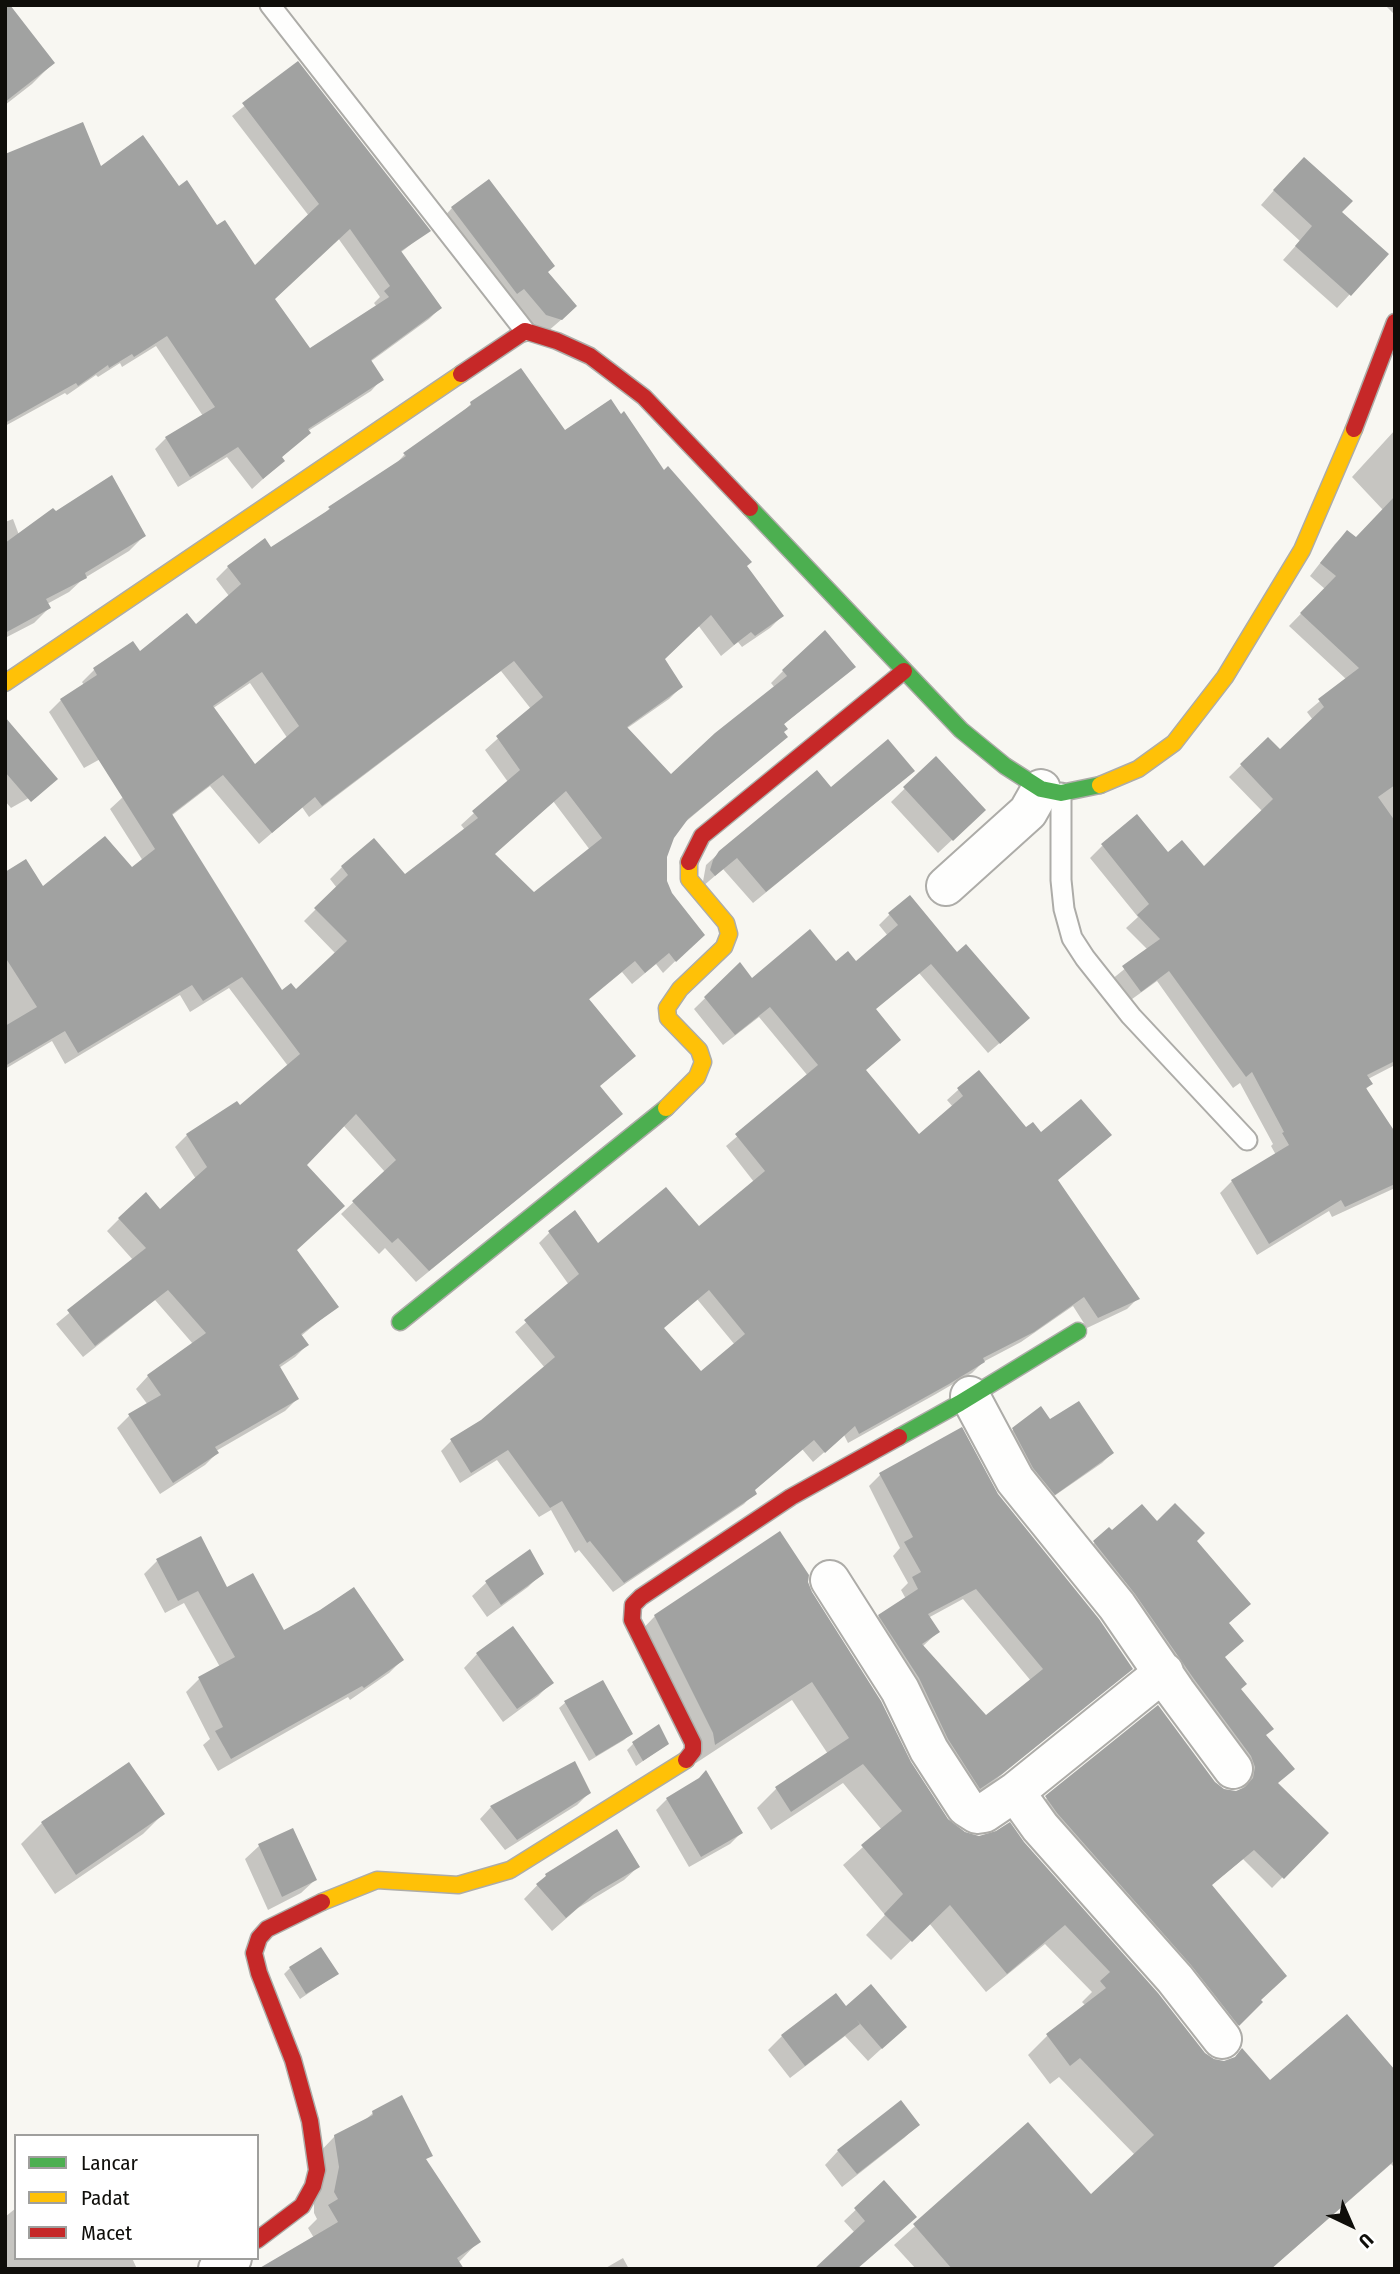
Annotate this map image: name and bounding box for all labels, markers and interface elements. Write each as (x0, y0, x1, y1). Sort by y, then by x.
legend (14, 2134, 259, 2260)
text: Lancar (81, 2150, 138, 2176)
text: Padat (81, 2185, 130, 2211)
north arrow (1316, 2190, 1386, 2260)
text: Macet (81, 2220, 132, 2246)
text: U (1354, 2228, 1378, 2253)

